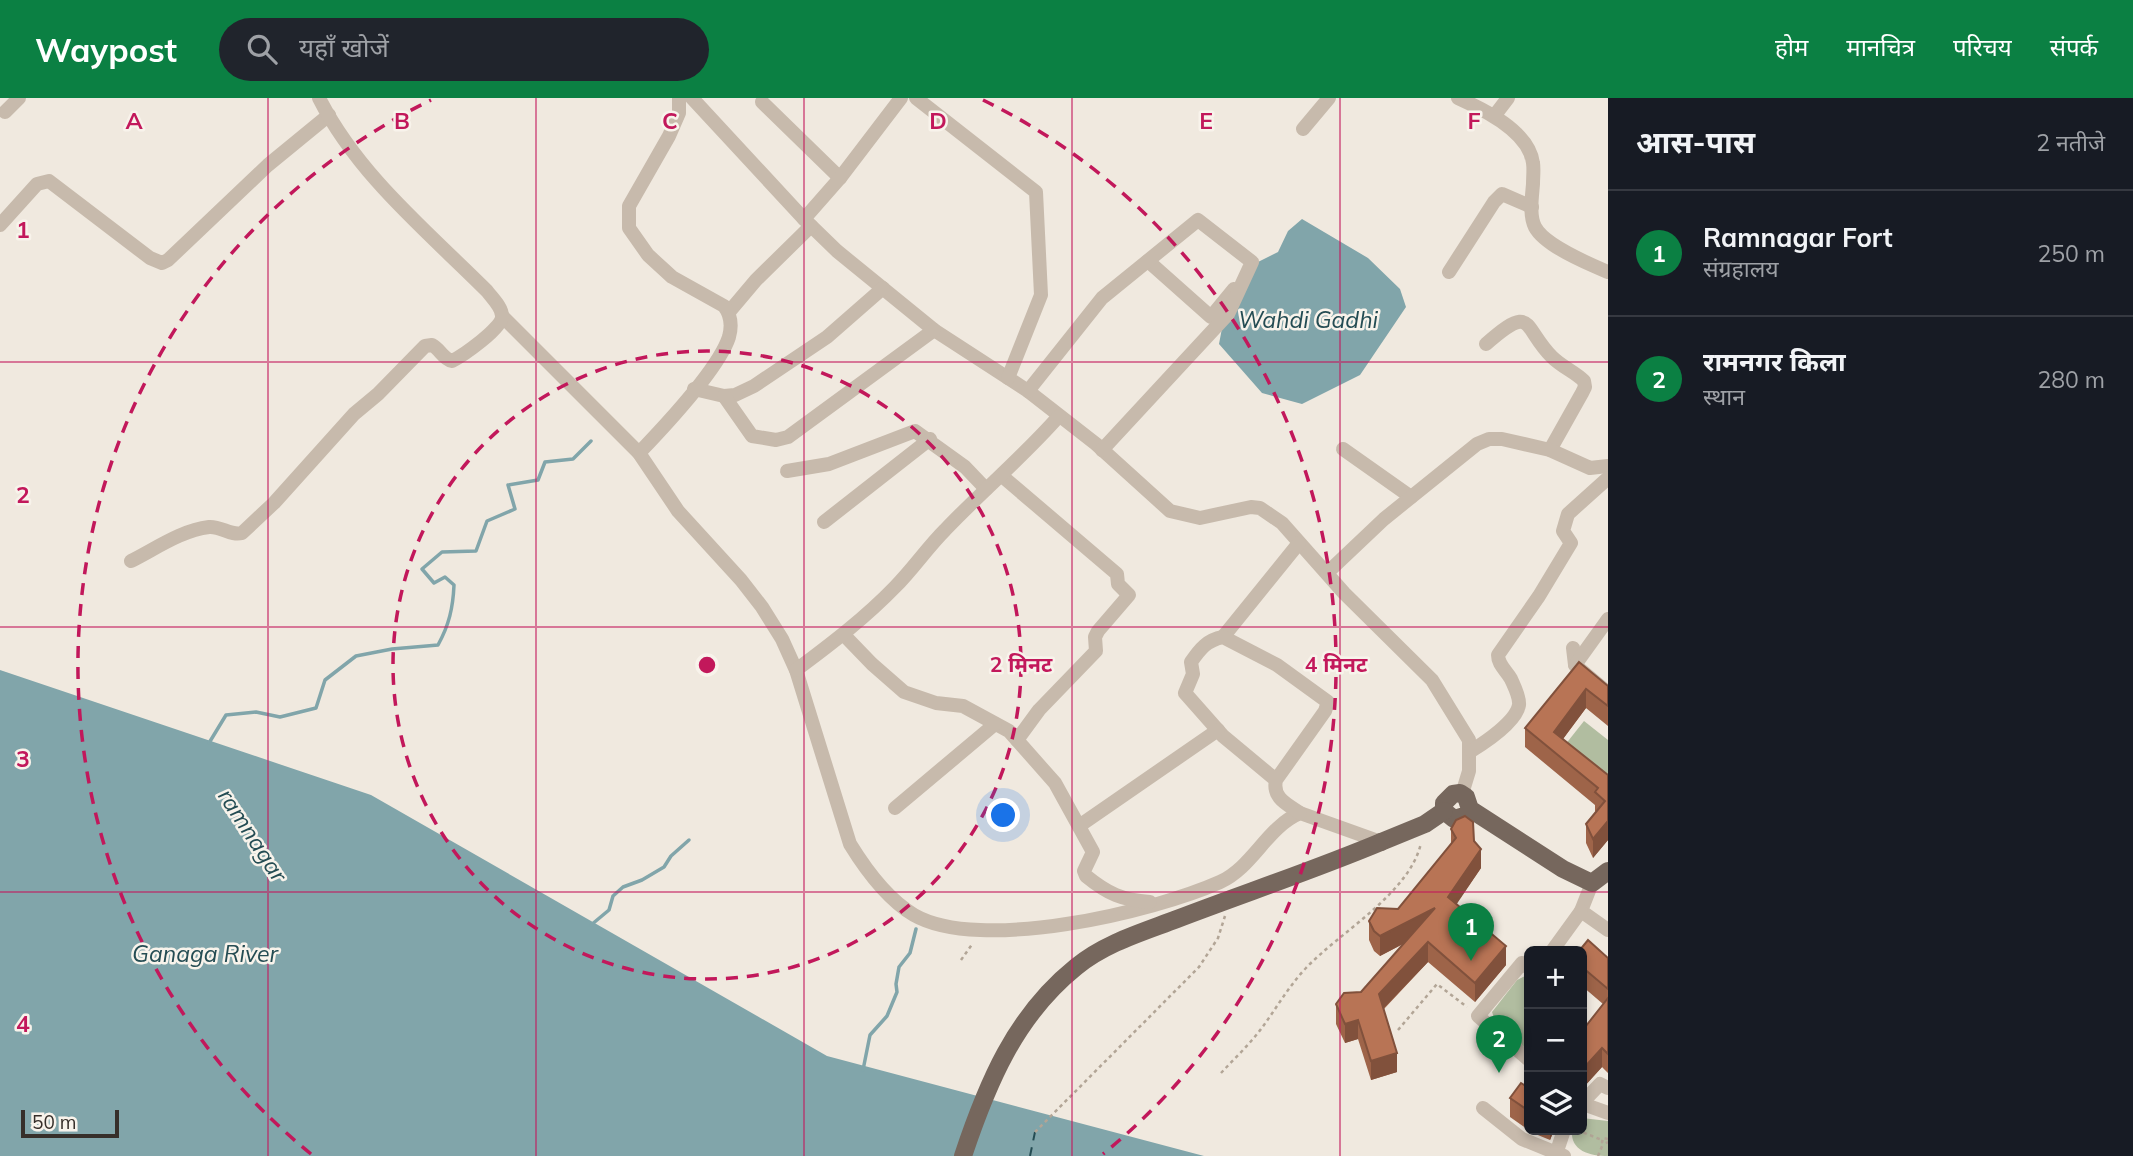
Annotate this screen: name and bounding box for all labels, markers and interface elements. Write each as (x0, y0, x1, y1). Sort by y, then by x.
search box (219, 18, 709, 81)
text: Waypost (35, 29, 177, 70)
icon: search (243, 30, 281, 68)
text: यहाँ खोजें (299, 31, 389, 64)
text: होम (1775, 32, 1808, 62)
text: मानचित्र (1846, 32, 1915, 62)
text: परिचय (1953, 32, 2012, 62)
text: संपर्क (2050, 32, 2098, 62)
text: A (125, 106, 143, 135)
text: B (394, 106, 410, 135)
text: C (662, 106, 678, 135)
text: D (929, 106, 947, 135)
text: E (1199, 106, 1213, 135)
text: F (1467, 106, 1481, 135)
text: आस-पास (1636, 123, 1755, 161)
text: 2 नतीजे (2036, 128, 2105, 157)
text: 1 (16, 215, 30, 244)
text: Ramnagar Fort (1703, 221, 1893, 254)
text: 1 (1652, 239, 1666, 268)
text: 250 m (2037, 239, 2105, 268)
text: संग्रहालय (1703, 254, 1779, 283)
water label: Wahdi Gadhi (1238, 305, 1379, 334)
text: रामनगर किला (1703, 345, 1846, 378)
text: 2 (1652, 365, 1666, 394)
text: 280 m (2037, 365, 2105, 394)
text: स्थान (1703, 382, 1745, 411)
text: 2 (16, 480, 30, 509)
text: 2 मिनट (990, 651, 1053, 677)
text: 4 मिनट (1305, 651, 1368, 677)
centre of rings (695, 653, 719, 677)
text: 3 (16, 744, 30, 773)
water label: ramnagar (212, 783, 295, 889)
your location (986, 798, 1020, 832)
pin: 1 (1448, 903, 1494, 961)
water label: Ganaga River (132, 939, 280, 968)
map controls (1524, 946, 1587, 1135)
button: + (1524, 946, 1587, 1009)
text: 4 (16, 1009, 30, 1038)
button: − (1524, 1009, 1587, 1072)
pin: 2 (1476, 1015, 1522, 1073)
button: layers (1524, 1072, 1587, 1135)
scale bar (21, 1107, 119, 1139)
text: 50 m (32, 1110, 76, 1134)

